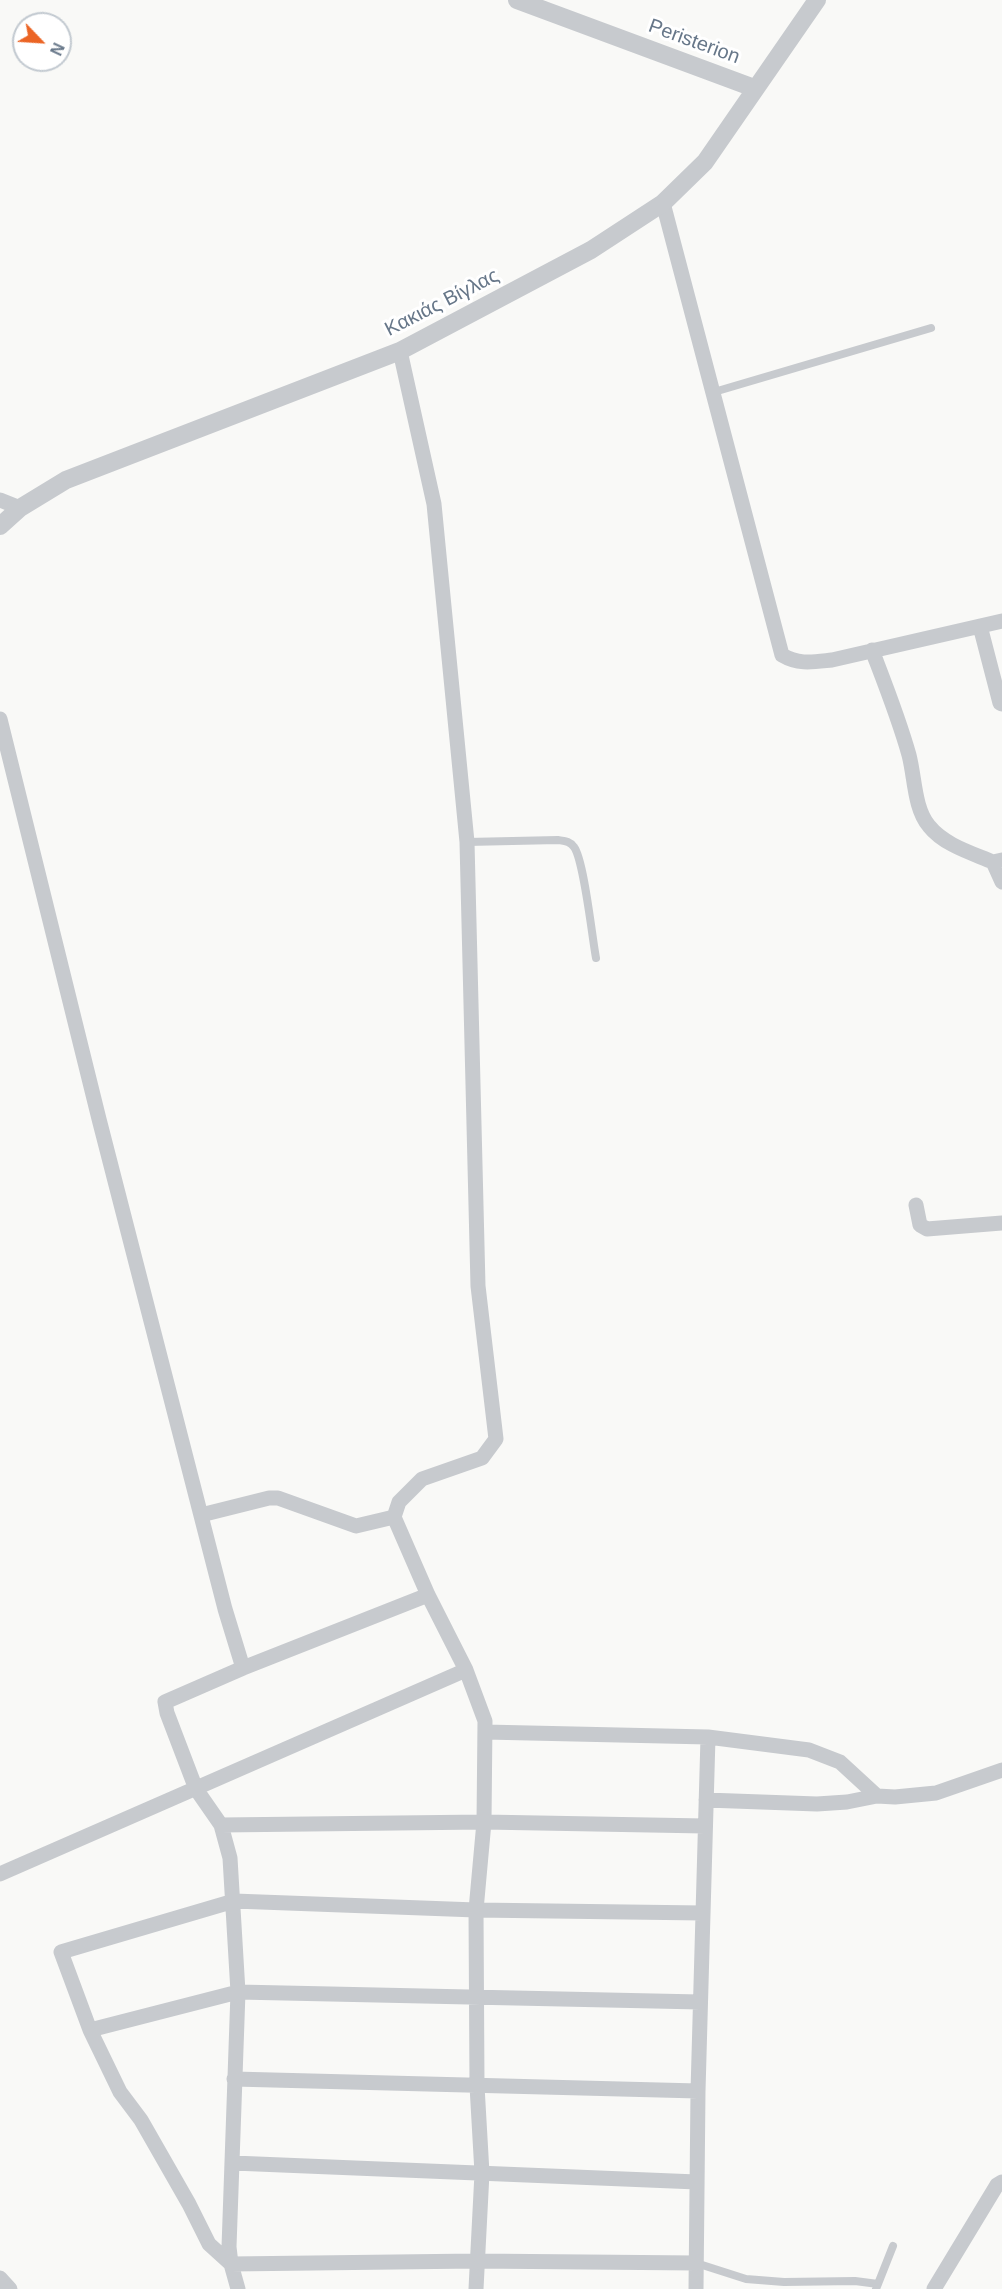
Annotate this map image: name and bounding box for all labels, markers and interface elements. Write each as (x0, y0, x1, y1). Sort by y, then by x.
north arrow (12, 12, 72, 72)
street label: Peristerion (645, 14, 743, 70)
text: N (47, 40, 67, 58)
street label: Κακιάς Βίγλας (381, 264, 503, 342)

